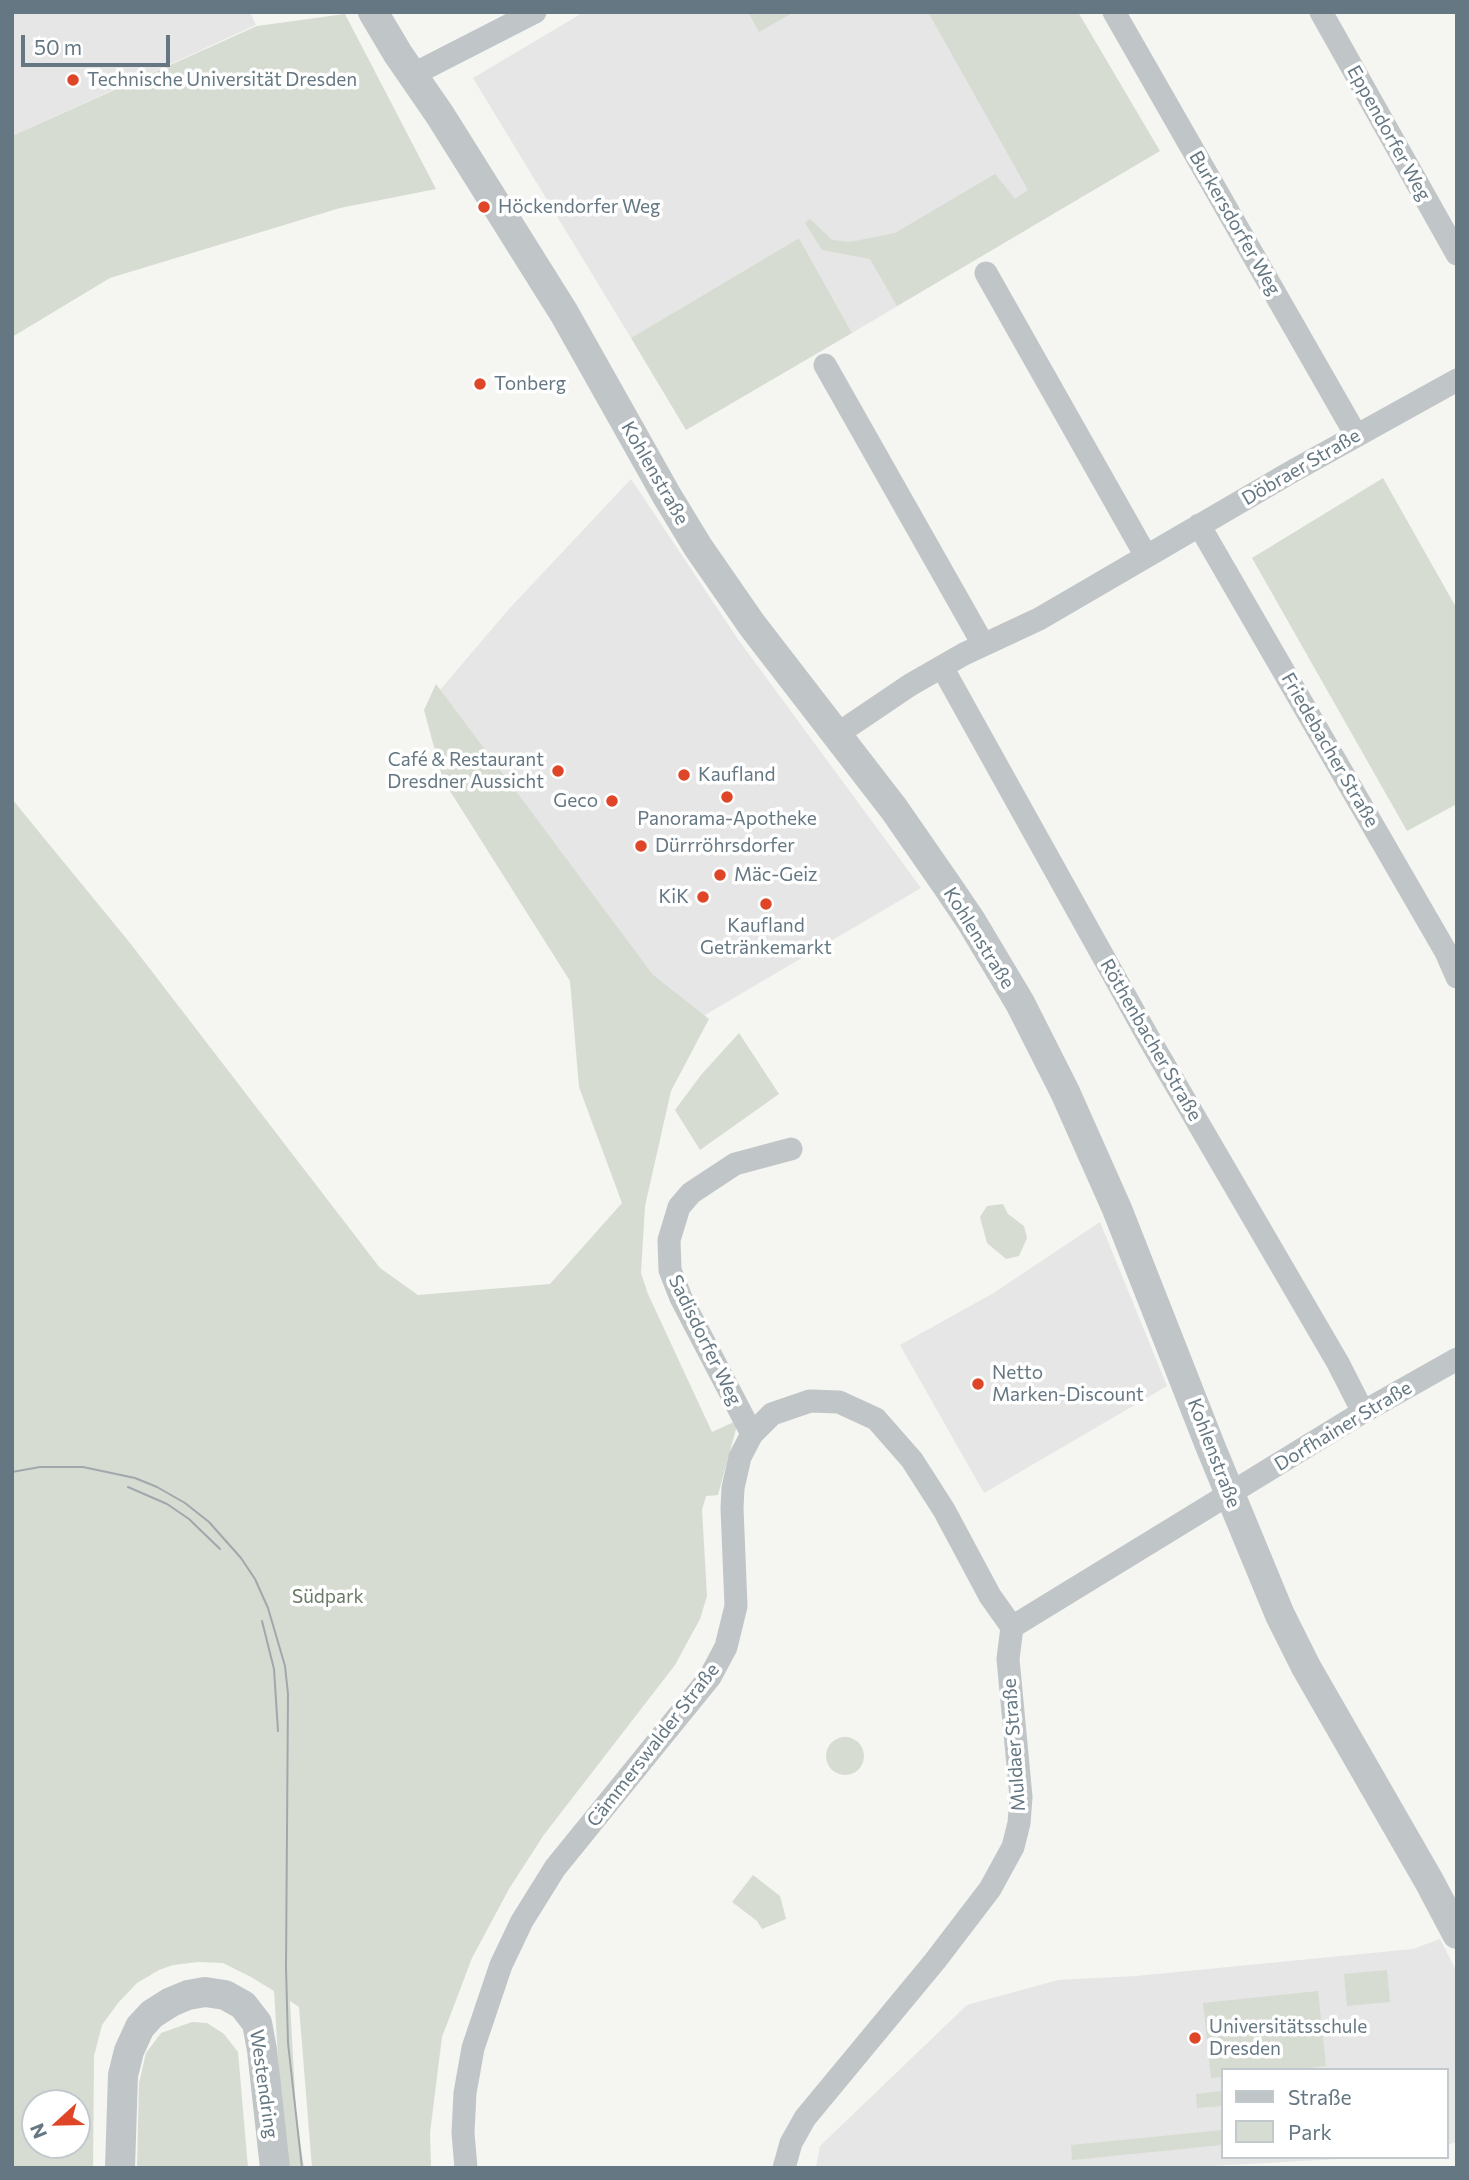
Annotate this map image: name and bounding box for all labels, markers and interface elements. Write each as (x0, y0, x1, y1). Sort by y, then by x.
scale bar (24, 21, 173, 65)
text: 50 m (34, 34, 82, 59)
street label: Eppendorfer Weg (1342, 61, 1436, 205)
place label: Technische Universität Dresden (87, 69, 357, 91)
marker: Technische Universität Dresden (65, 72, 81, 88)
street label: Burkersdorfer Weg (1184, 147, 1286, 299)
place label: Höckendorfer Weg (498, 196, 660, 218)
marker: Höckendorfer Weg (476, 199, 492, 215)
place label: Tonberg (494, 373, 566, 395)
marker: Tonberg (472, 376, 488, 392)
street label: Kohlenstraße (616, 417, 694, 529)
street label: Döbraer Straße (1238, 424, 1364, 510)
street label: Friedebacher Straße (1277, 669, 1383, 831)
place label: Café & Restaurant Dresdner Aussicht (387, 749, 544, 793)
marker: Café & Restaurant Dresdner Aussicht (550, 763, 566, 779)
place label: Kaufland (698, 764, 775, 786)
marker: Kaufland (676, 767, 692, 783)
marker: Panorama-Apotheke (719, 789, 735, 805)
place label: Geco (553, 790, 598, 812)
marker: Geco (604, 793, 620, 809)
place label: Panorama-Apotheke (637, 808, 817, 830)
place label: Dürrröhrsdorfer (655, 835, 795, 857)
marker: Dürrröhrsdorfer (633, 838, 649, 854)
place label: Mäc-Geiz (734, 864, 818, 886)
marker: Mäc-Geiz (712, 867, 728, 883)
street label: Kohlenstraße (939, 883, 1019, 993)
place label: KiK (659, 886, 689, 908)
marker: KiK (695, 889, 711, 905)
marker: Kaufland Getränkemarkt (758, 896, 774, 912)
place label: Kaufland Getränkemarkt (700, 915, 832, 959)
street label: Röthenbacher Straße (1095, 955, 1207, 1125)
street label: Sadisdorfer Weg (664, 1271, 746, 1409)
place label: Netto Marken-Discount (992, 1362, 1144, 1406)
marker: Netto Marken-Discount (970, 1376, 986, 1392)
street label: Dorfhainer Straße (1270, 1376, 1416, 1476)
street label: Kohlenstraße (1183, 1395, 1245, 1511)
park label: Südpark (292, 1586, 364, 1608)
street label: Cämmerswalder Straße (582, 1659, 724, 1831)
street label: Muldaer Straße (998, 1678, 1030, 1812)
place label: Universitätsschule Dresden (1209, 2016, 1367, 2060)
street label: Westendring (245, 2028, 283, 2140)
marker: Universitätsschule Dresden (1187, 2030, 1203, 2046)
legend (1220, 2068, 1448, 2159)
text: Straße (1288, 2084, 1352, 2109)
north arrow (21, 2089, 91, 2159)
text: Park (1288, 2119, 1332, 2144)
text: N (25, 2120, 51, 2142)

